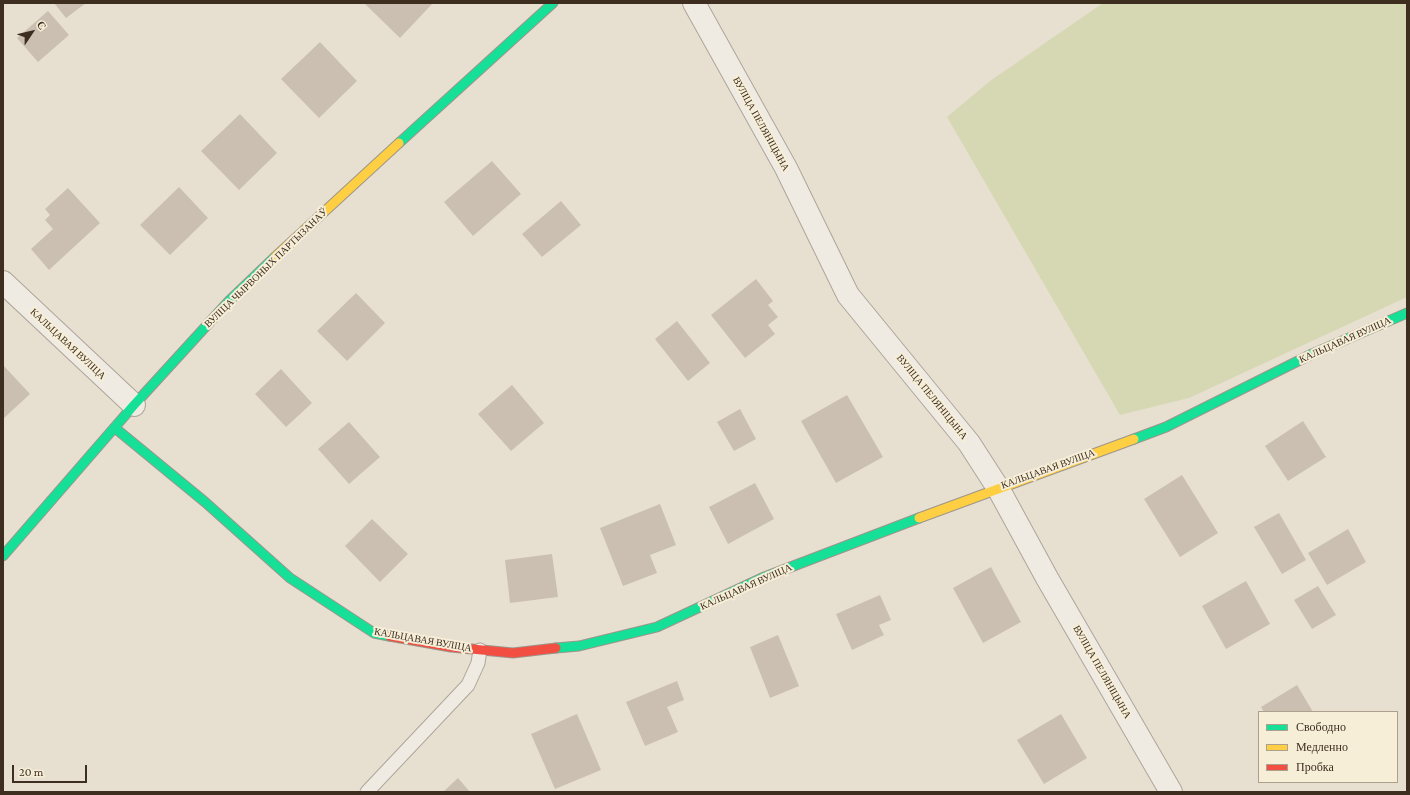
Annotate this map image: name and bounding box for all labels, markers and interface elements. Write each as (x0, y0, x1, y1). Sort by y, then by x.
north arrow (12, 12, 52, 52)
text: С (35, 18, 49, 32)
street label: ВУЛІЦА ПЕЛЯНІЦЫНА (730, 75, 792, 173)
street label: ВУЛІЦА ЧЫРВОНЫХ ПАРТЫЗАНАЎ (202, 206, 330, 330)
street label: КАЛЬЦАВАЯ ВУЛІЦА (28, 306, 108, 382)
street label: КАЛЬЦАВАЯ ВУЛІЦА (1297, 314, 1393, 366)
street label: ВУЛІЦА ПЕЛЯНІЦЫНА (894, 352, 970, 442)
street label: КАЛЬЦАВАЯ ВУЛІЦА (999, 446, 1097, 492)
street label: КАЛЬЦАВАЯ ВУЛІЦА (698, 561, 794, 613)
street label: ВУЛІЦА ПЕЛЯНІЦЫНА (1070, 623, 1134, 721)
street label: КАЛЬЦАВАЯ ВУЛІЦА (373, 625, 473, 655)
legend (1258, 711, 1398, 783)
text: Свободно (1296, 720, 1346, 734)
text: Медленно (1296, 740, 1348, 754)
scale bar (14, 757, 89, 783)
text: Пробка (1296, 760, 1334, 774)
text: 20 m (19, 765, 43, 779)

